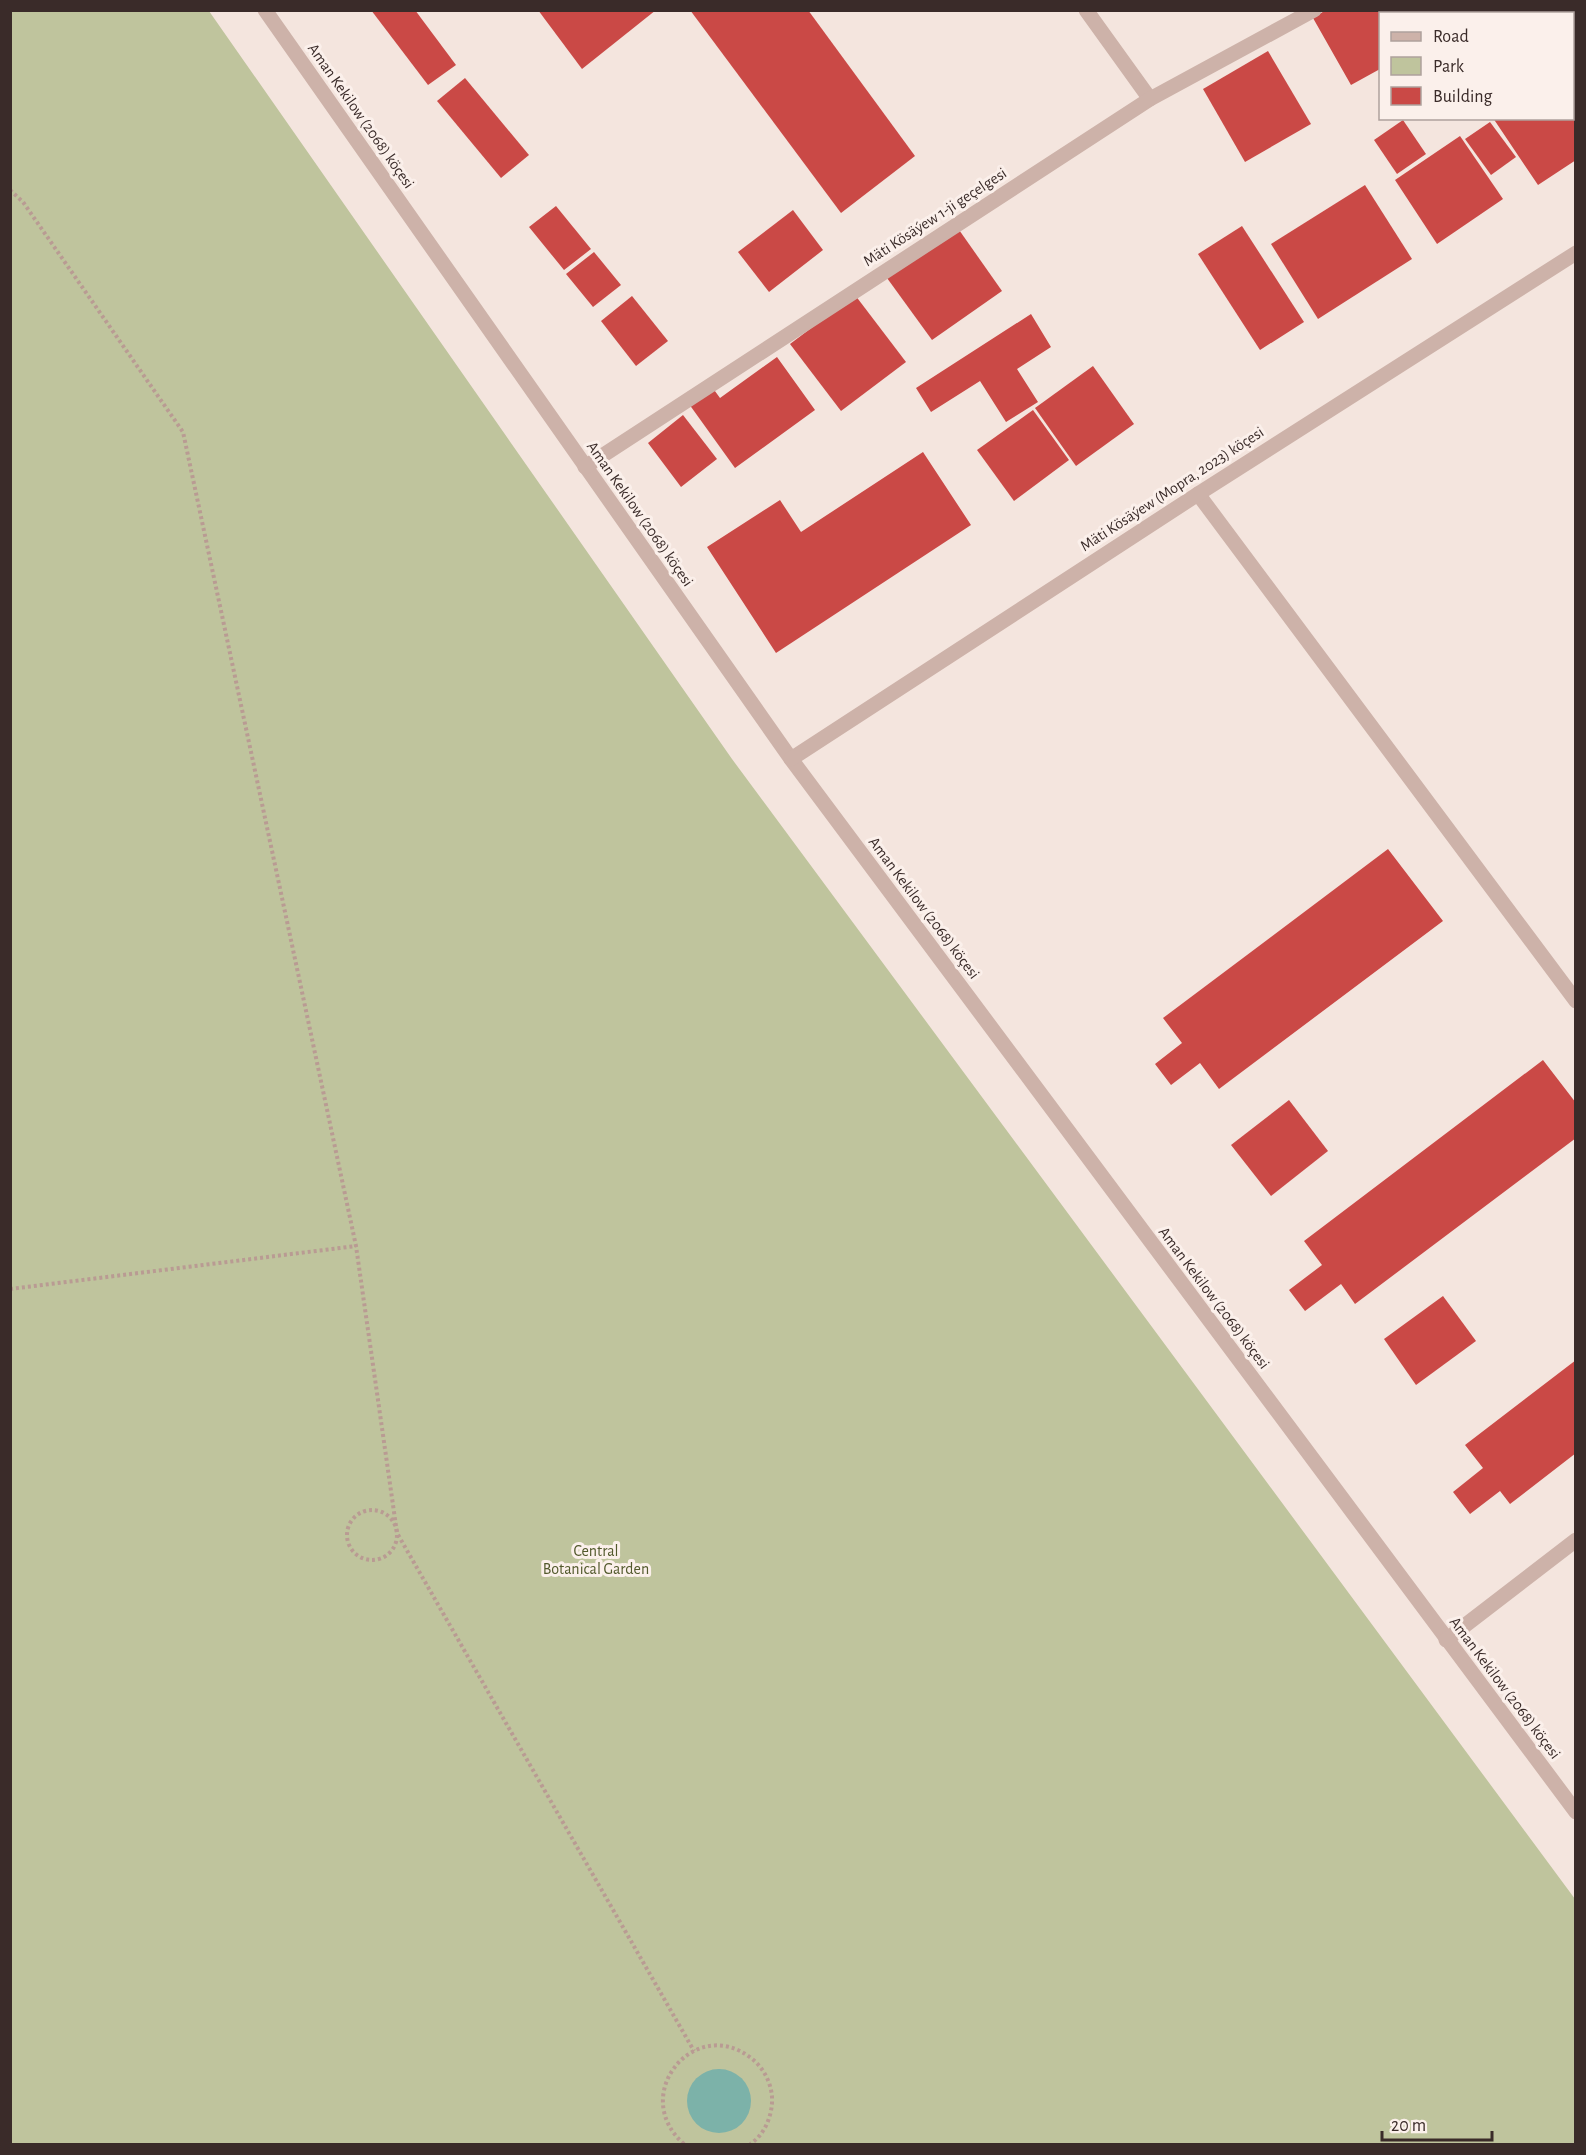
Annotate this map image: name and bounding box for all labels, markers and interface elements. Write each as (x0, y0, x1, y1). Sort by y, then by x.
legend (1379, 12, 1574, 120)
text: Road (1433, 28, 1469, 46)
street label: Aman Kekilow (2068) köçesi (305, 40, 417, 192)
text: Park (1433, 58, 1465, 76)
text: Building (1433, 88, 1493, 106)
street label: Mäti Kösäýew 1-ji geçelgesi (861, 165, 1010, 270)
street label: Mäti Kösäýew (Mopra, 2023) köçesi (1077, 424, 1267, 555)
street label: Aman Kekilow (2068) köçesi (584, 438, 696, 590)
street label: Aman Kekilow (2068) köçesi (866, 834, 982, 982)
street label: Aman Kekilow (2068) köçesi (1156, 1224, 1272, 1372)
park label: Central Botanical Garden (543, 1543, 649, 1577)
street label: Aman Kekilow (2068) köçesi (1447, 1614, 1563, 1762)
scale bar (1382, 2104, 1492, 2142)
text: 20 m (1391, 2117, 1426, 2135)

